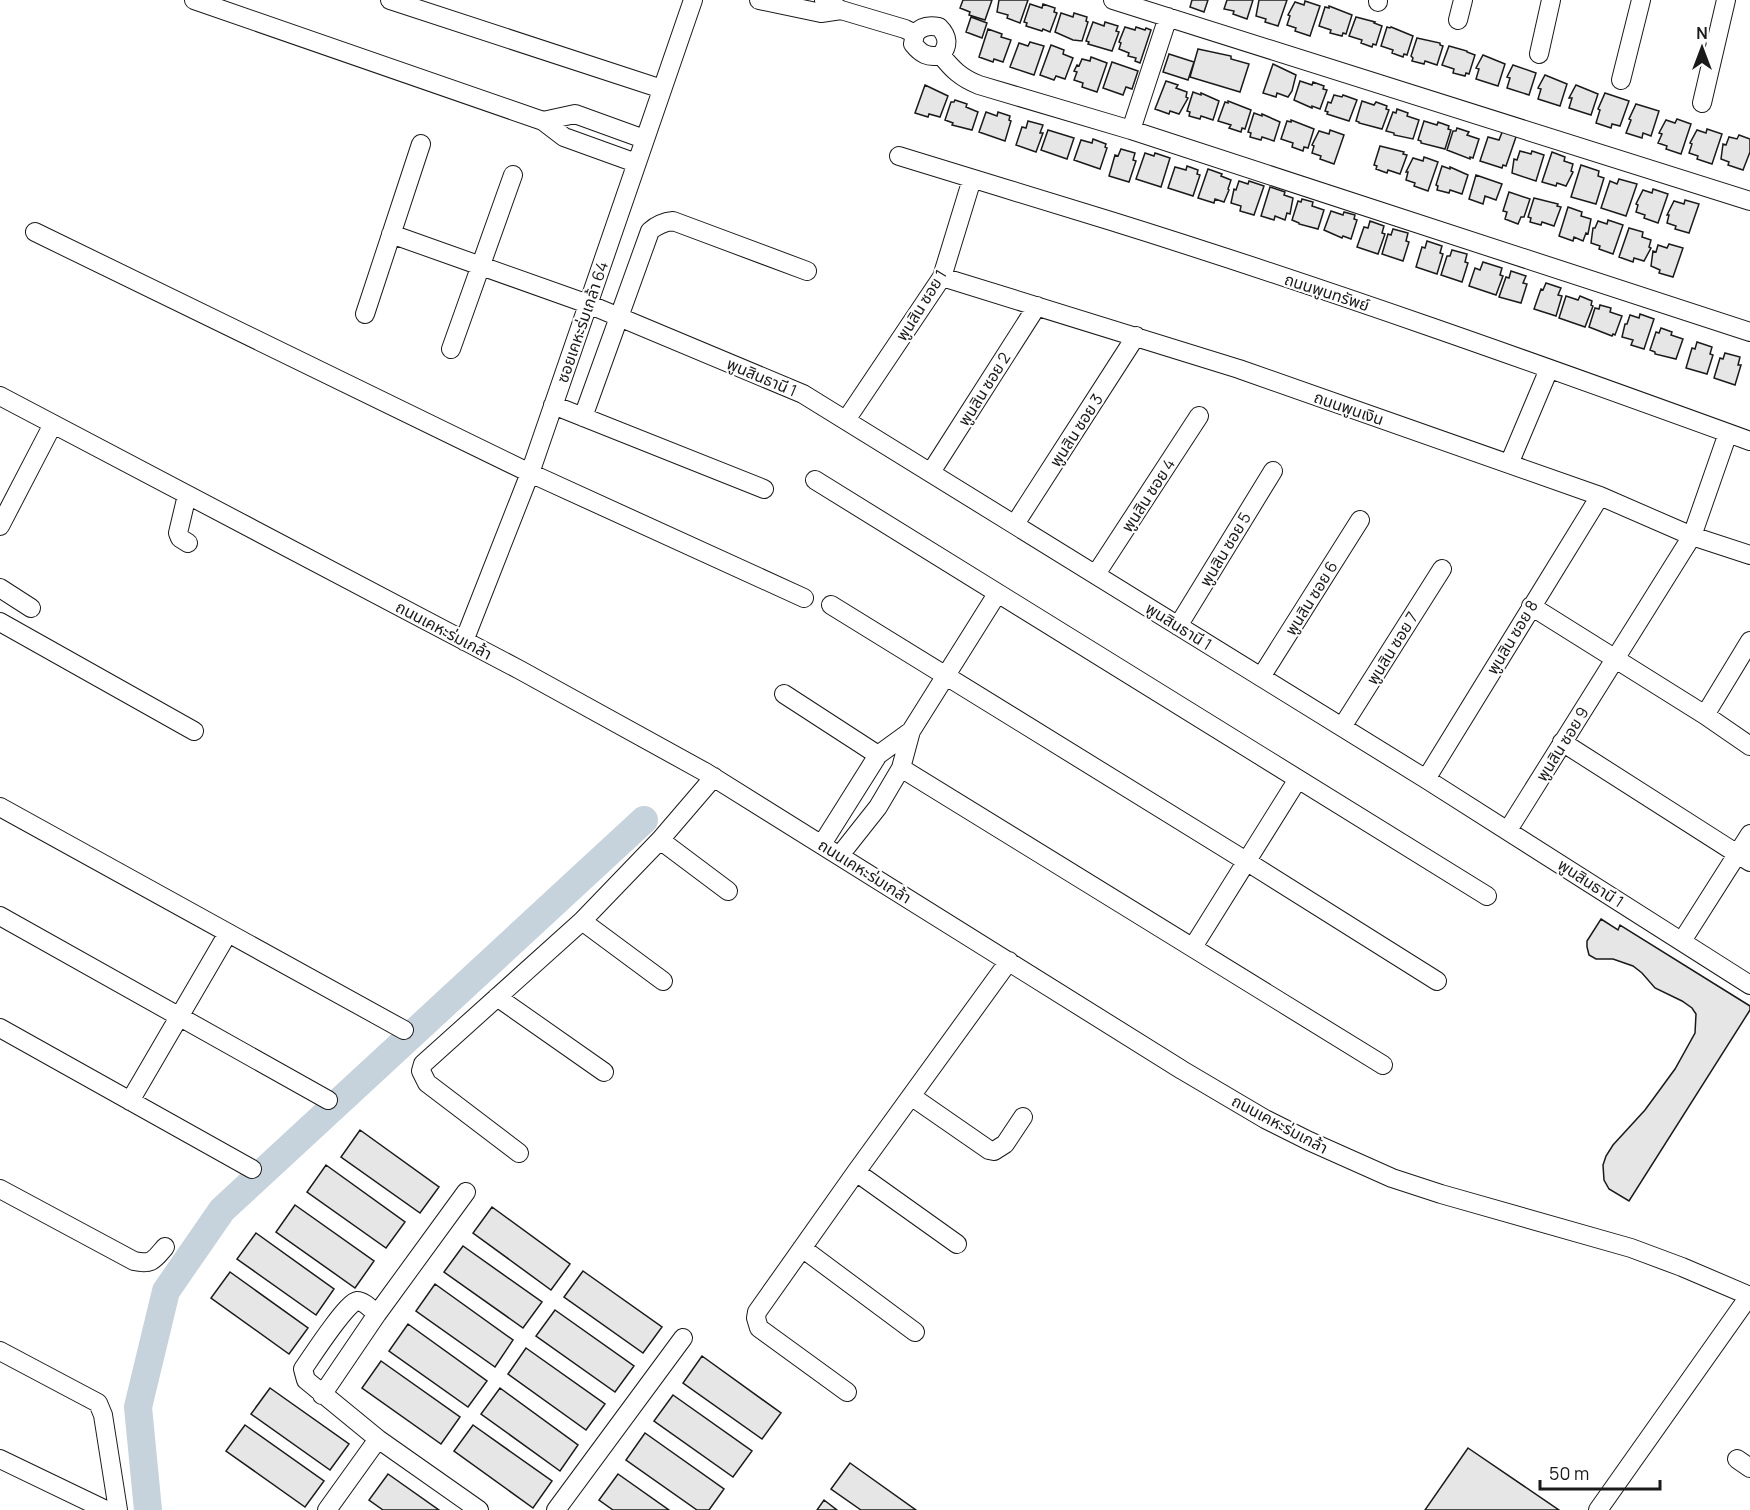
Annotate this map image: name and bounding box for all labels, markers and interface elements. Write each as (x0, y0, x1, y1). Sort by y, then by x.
north arrow (1672, 18, 1732, 78)
text: N (1696, 22, 1708, 44)
street label: ซอยเคหะร่มเกล้า 64 (551, 258, 613, 386)
street label: พูนสิน ซอย 1 (890, 265, 952, 345)
street label: ถนนพูนทรัพย์ (1282, 268, 1373, 316)
street label: พูนสิน ซอย 2 (953, 348, 1015, 430)
street label: พูนสินธานี 1 (723, 352, 801, 402)
street label: ถนนพูนเงิน (1311, 386, 1387, 430)
street label: พูนสิน ซอย 3 (1044, 389, 1108, 471)
street label: พูนสิน ซอย 4 (1116, 454, 1180, 536)
street label: พูนสิน ซอย 5 (1194, 508, 1256, 590)
street label: พูนสิน ซอย 6 (1279, 557, 1343, 639)
street label: ถนนเคหะร่มเกล้า (392, 595, 496, 665)
street label: พูนสิน ซอย 8 (1481, 596, 1543, 678)
street label: พูนสินธานี 1 (1142, 597, 1216, 655)
street label: พูนสิน ซอย 7 (1361, 607, 1423, 689)
street label: พูนสิน ซอย 9 (1530, 703, 1594, 785)
street label: ถนนเคหะร่มเกล้า (814, 834, 916, 908)
street label: พูนสินธานี 1 (1554, 854, 1628, 912)
street label: ถนนเคหะร่มเกล้า (1228, 1089, 1332, 1159)
scale bar (1540, 1453, 1660, 1491)
text: 50 m (1549, 1461, 1589, 1485)

